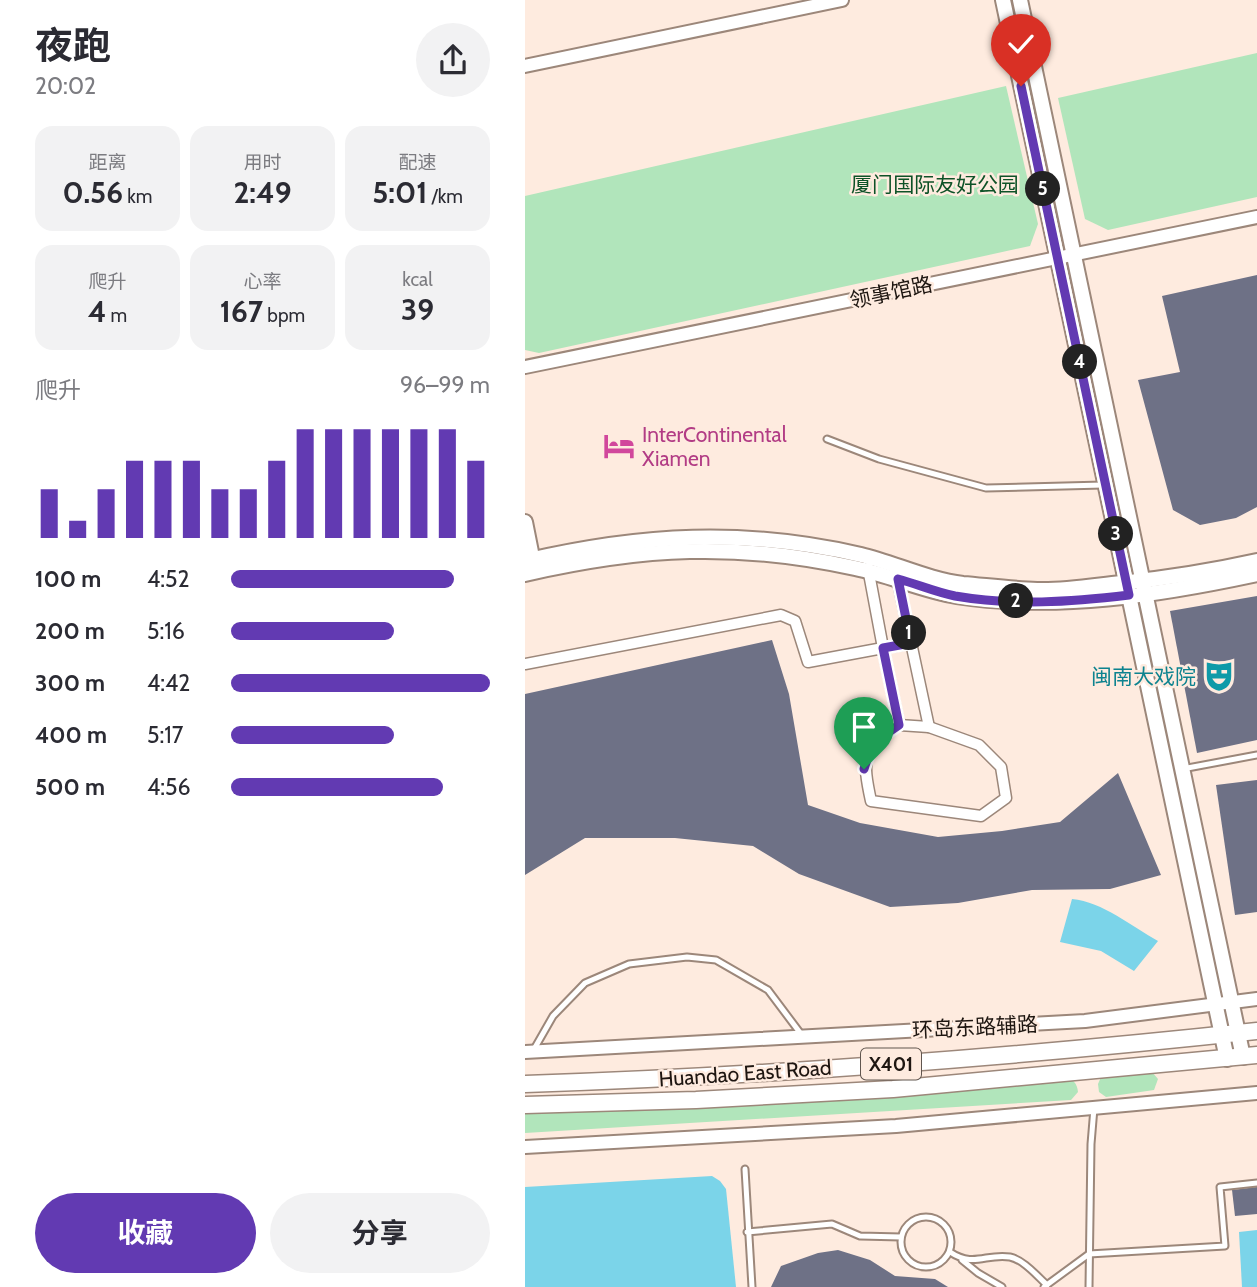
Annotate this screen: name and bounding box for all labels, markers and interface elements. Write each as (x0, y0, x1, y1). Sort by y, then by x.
pin (991, 14, 1051, 86)
text: 夜跑 (35, 22, 111, 69)
button: share (416, 23, 490, 97)
icon: check (1002, 25, 1040, 63)
text: 20:02 (35, 72, 96, 100)
text: 距离 (88, 151, 127, 174)
text: 用时 (243, 151, 282, 174)
text: 配速 (398, 151, 437, 174)
park label: 厦门国际友好公园 (851, 172, 1019, 197)
pin: 5 (1025, 172, 1061, 206)
text: 0.56 (63, 174, 123, 211)
text: 2:49 (233, 174, 292, 211)
text: 5:01 (372, 174, 427, 211)
text: 5 (1037, 177, 1048, 200)
text: km (123, 185, 152, 208)
text: /km (427, 185, 463, 208)
text: kcal (402, 268, 433, 291)
text: 爬升 (88, 270, 127, 293)
text: 心率 (243, 270, 282, 293)
street label: 领事馆路 (847, 271, 935, 313)
text: 39 (401, 291, 434, 328)
text: 4 (88, 293, 106, 330)
text: 167 (220, 293, 263, 330)
text: m (106, 304, 127, 327)
text: bpm (263, 304, 305, 327)
pin: 4 (1063, 344, 1097, 380)
text: 4 (1074, 350, 1085, 373)
text: 96–99 m (400, 371, 490, 399)
text: 爬升 (35, 376, 81, 404)
place label: InterContinental Xiamen (642, 422, 787, 471)
hotel icon: InterContinental Xiamen (602, 429, 636, 463)
pin: 3 (1099, 516, 1133, 552)
text: 3 (1110, 522, 1121, 545)
text: 100 m (35, 565, 101, 593)
text: 4:52 (147, 565, 190, 593)
pin: 2 (999, 584, 1033, 618)
text: 2 (1010, 589, 1021, 612)
pin: 1 (891, 616, 927, 650)
text: 200 m (35, 617, 105, 645)
text: 5:16 (147, 617, 185, 645)
text: 1 (905, 621, 912, 644)
theatre icon: 闽南大戏院 (1202, 659, 1236, 693)
place label: 闽南大戏院 (1091, 664, 1196, 689)
text: 300 m (35, 669, 105, 697)
text: 4:42 (147, 669, 190, 697)
pin (834, 697, 894, 769)
icon: arrive (845, 708, 883, 746)
text: 400 m (35, 721, 107, 749)
text: 5:17 (147, 721, 183, 749)
text: 500 m (35, 773, 105, 801)
text: 4:56 (147, 773, 191, 801)
street label: 环岛东路辅路 (911, 1011, 1039, 1043)
road number: X401 (861, 1048, 921, 1080)
street label: Huandao East Road (658, 1054, 832, 1092)
button: 收藏 (35, 1193, 256, 1273)
button: 分享 (270, 1193, 490, 1273)

